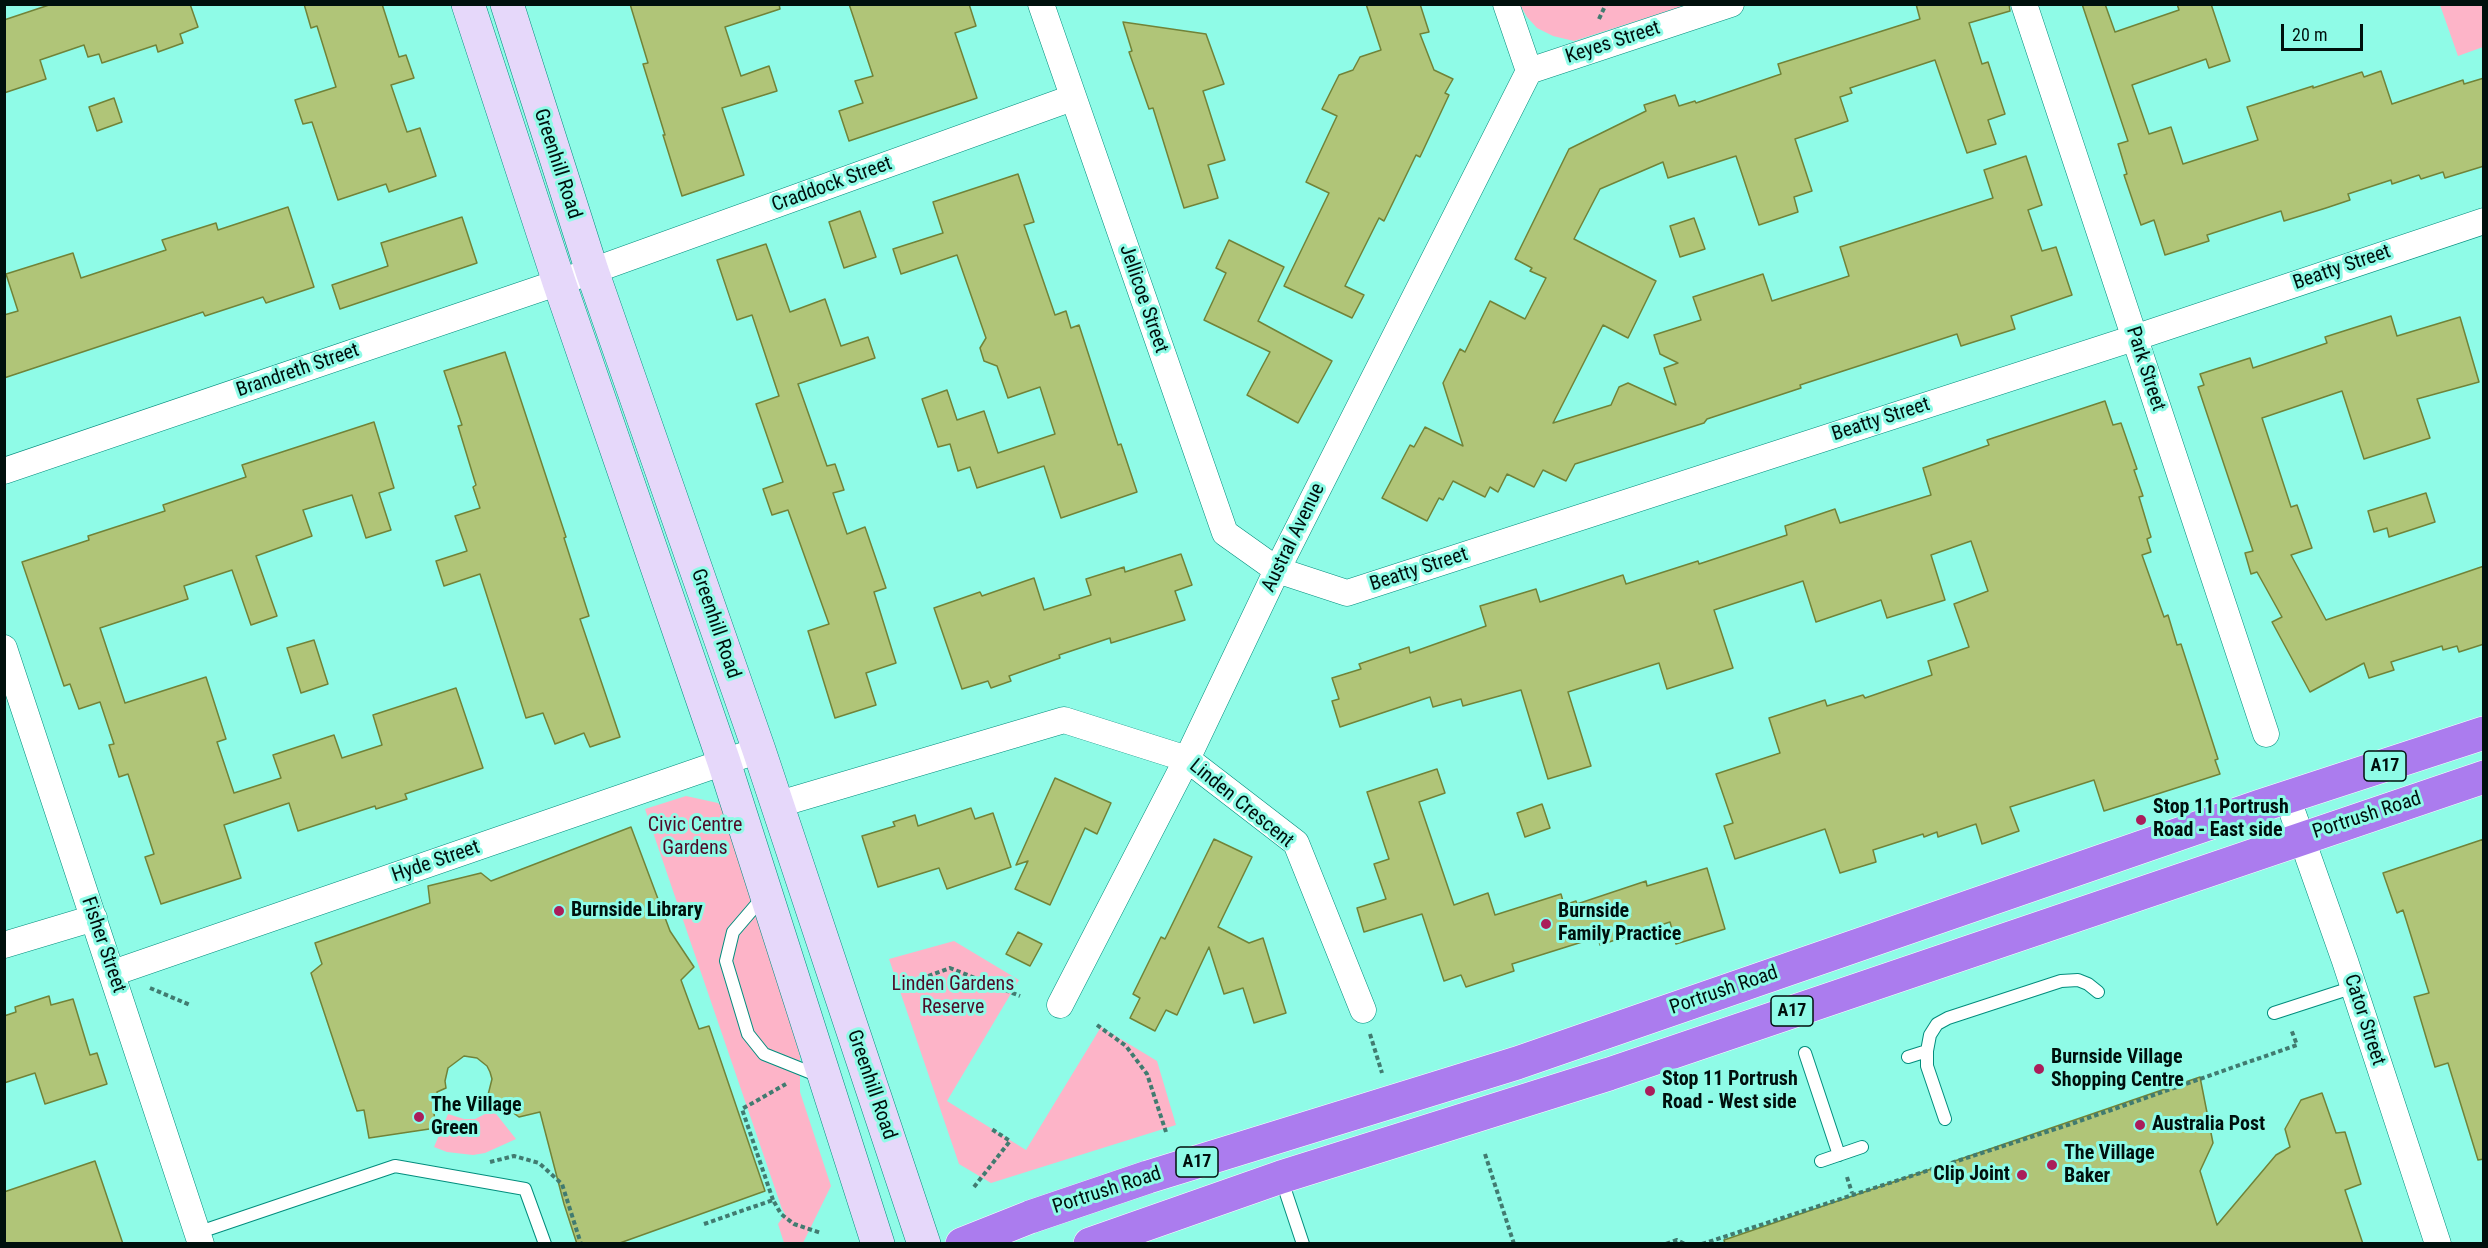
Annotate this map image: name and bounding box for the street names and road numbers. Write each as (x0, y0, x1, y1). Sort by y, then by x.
street label: Keyes Street (1563, 16, 1663, 70)
street label: Greenhill Road (528, 106, 586, 222)
street label: Craddock Street (769, 152, 895, 218)
street label: Beatty Street (2290, 240, 2394, 296)
street label: Jellicoe Street (1113, 242, 1173, 356)
street label: Park Street (2120, 324, 2170, 414)
street label: Brandreth Street (234, 339, 362, 403)
street label: Beatty Street (1829, 393, 1933, 447)
street label: Austral Avenue (1257, 480, 1331, 596)
street label: Beatty Street (1367, 543, 1471, 597)
street label: Greenhill Road (685, 566, 745, 682)
road number: A17 (2364, 751, 2406, 781)
street label: Linden Crescent (1184, 755, 1298, 853)
street label: Portrush Road (2310, 787, 2424, 845)
street label: Hyde Street (389, 836, 483, 888)
street label: Fisher Street (75, 894, 131, 996)
street label: Portrush Road (1667, 961, 1781, 1021)
street label: Cator Street (2338, 971, 2390, 1069)
road number: A17 (1771, 996, 1813, 1026)
street label: Greenhill Road (841, 1027, 901, 1143)
road number: A17 (1176, 1147, 1218, 1177)
street label: Portrush Road (1050, 1162, 1164, 1220)

